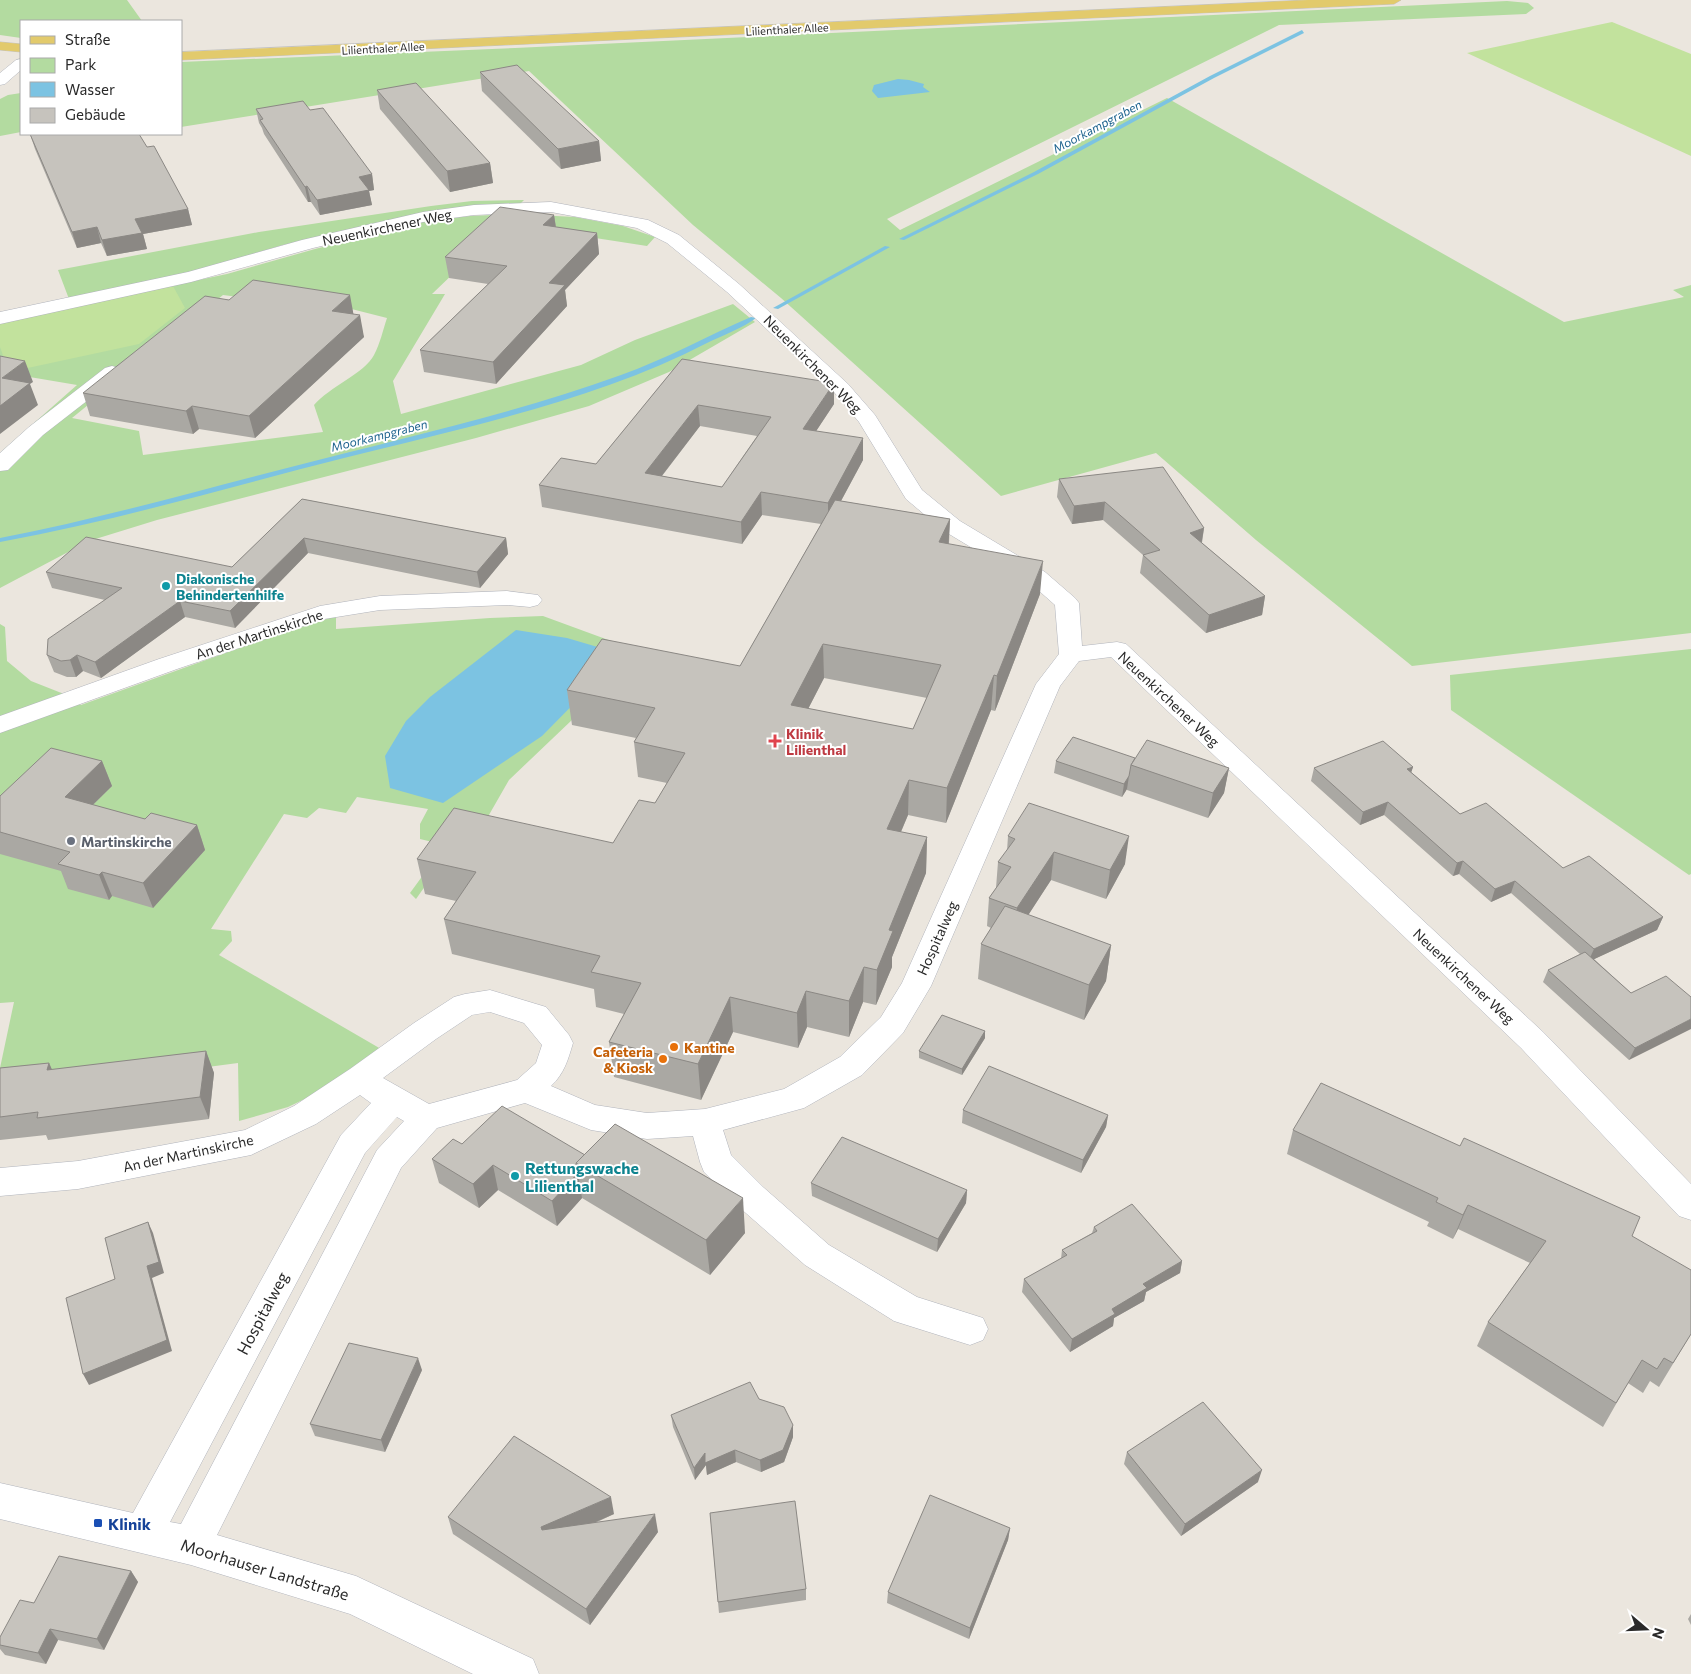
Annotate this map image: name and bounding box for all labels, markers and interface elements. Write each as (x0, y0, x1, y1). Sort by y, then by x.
legend (20, 20, 182, 135)
street label: Lilienthaler Allee (745, 20, 829, 38)
text: Straße (65, 30, 111, 48)
street label: Lilienthaler Allee (341, 39, 425, 57)
text: Park (65, 55, 96, 73)
text: Wasser (65, 80, 115, 98)
water label: Moorkampgraben (1050, 97, 1144, 155)
text: Gebäude (65, 105, 126, 123)
street label: Neuenkirchener Weg (321, 205, 454, 249)
street label: Neuenkirchener Weg (760, 311, 866, 417)
water label: Moorkampgraben (329, 416, 429, 454)
place label: Diakonische Behindertenhilfe (176, 570, 284, 603)
marker: Diakonische Behindertenhilfe (160, 580, 172, 592)
street label: An der Martinskirche (193, 605, 325, 663)
street label: Neuenkirchener Weg (1115, 648, 1223, 751)
place label: Klinik Lilienthal (786, 725, 846, 758)
marker: Klinik Lilienthal (768, 734, 782, 748)
place label: Martinskirche (81, 833, 172, 850)
marker: Martinskirche (65, 835, 77, 847)
street label: Hospitalweg (913, 898, 961, 978)
street label: Neuenkirchener Weg (1410, 925, 1518, 1028)
place label: Kantine (684, 1039, 735, 1056)
marker: Kantine (668, 1041, 680, 1053)
place label: Cafeteria & Kiosk (593, 1043, 653, 1076)
marker: Cafeteria & Kiosk (657, 1053, 669, 1065)
street label: An der Martinskirche (121, 1131, 255, 1175)
place label: Rettungswache Lilienthal (525, 1158, 639, 1195)
marker: Rettungswache Lilienthal (509, 1170, 521, 1182)
street label: Hospitalweg (232, 1268, 292, 1358)
place label: Klinik (108, 1514, 152, 1533)
marker: Klinik (92, 1517, 104, 1529)
street label: Moorhauser Landstraße (179, 1534, 351, 1604)
north arrow (1621, 1604, 1671, 1654)
text: N (1649, 1626, 1669, 1641)

